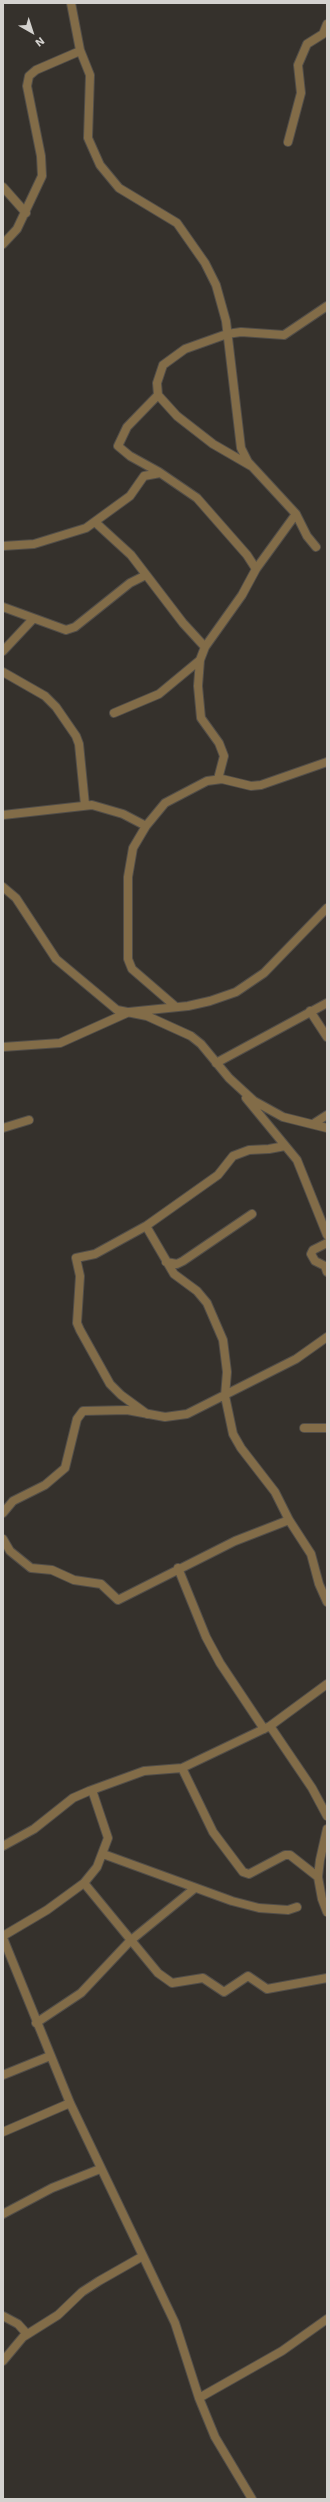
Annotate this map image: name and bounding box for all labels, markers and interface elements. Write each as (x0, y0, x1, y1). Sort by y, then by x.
north arrow (12, 12, 52, 52)
text: N (33, 34, 47, 49)

